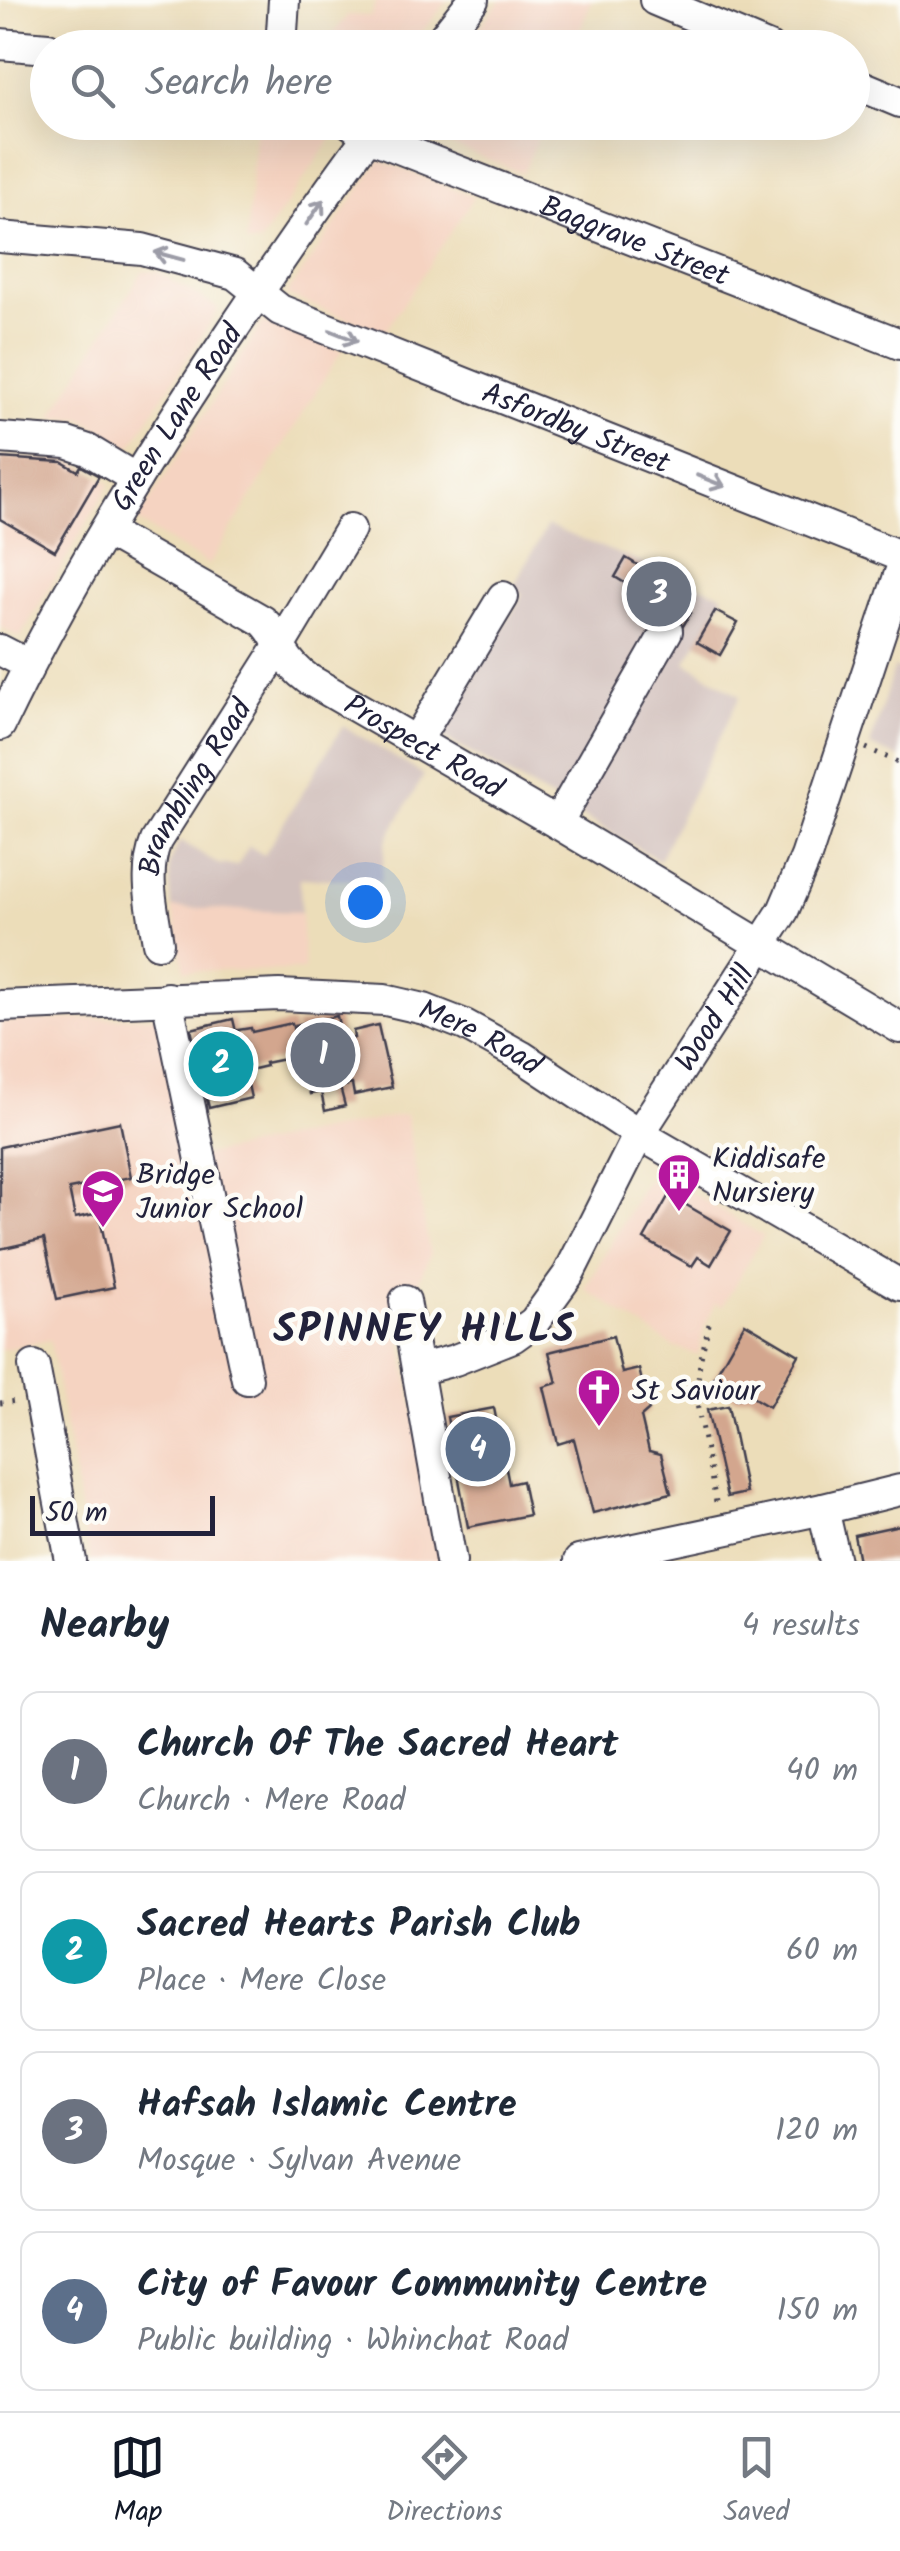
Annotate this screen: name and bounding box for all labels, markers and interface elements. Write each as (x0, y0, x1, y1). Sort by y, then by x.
search box (30, 30, 870, 140)
text: Search here (145, 55, 332, 115)
icon: search (65, 58, 120, 113)
street label: Baggrave Street (532, 183, 736, 301)
one-way arrow (304, 198, 325, 226)
one-way arrow (154, 246, 185, 264)
street label: Green Lane Road (100, 314, 257, 522)
one-way arrow (328, 328, 359, 346)
street label: Asfordby Street (474, 370, 677, 488)
one-way arrow (696, 474, 726, 492)
pin: 3 (626, 556, 692, 632)
street label: Prospect Road (334, 683, 513, 814)
street label: Brambling Road (127, 689, 267, 878)
your location (340, 877, 391, 928)
street label: Wood Hill (663, 955, 768, 1082)
street label: Mere Road (411, 987, 552, 1090)
pin: 1 (290, 1018, 356, 1092)
pin: 2 (188, 1026, 254, 1102)
place label: Kiddisafe Nursiery (712, 1136, 826, 1218)
place label: Bridge Junior School (136, 1152, 303, 1234)
building icon: Kiddisafe Nursiery (656, 1152, 702, 1213)
school or university icon: Bridge Junior School (80, 1168, 126, 1229)
district label: SPINNEY HILLS (273, 1299, 577, 1363)
church icon: St Saviour (576, 1367, 622, 1428)
place label: St Saviour (632, 1368, 761, 1416)
pin: 4 (446, 1412, 510, 1486)
scale bar (30, 1491, 215, 1536)
text: 50 m (45, 1491, 108, 1536)
text: Nearby (40, 1593, 169, 1660)
text: 4 results (742, 1601, 860, 1652)
text: Church Of The Sacred Heart (137, 1716, 619, 1776)
text: 1 (70, 1746, 79, 1797)
text: 40 m (786, 1746, 858, 1797)
text: Church · Mere Road (137, 1776, 406, 1827)
text: Sacred Hearts Parish Club (137, 1896, 581, 1956)
text: 2 (65, 1926, 84, 1977)
text: 60 m (786, 1926, 858, 1977)
text: Place · Mere Close (137, 1956, 386, 2007)
text: Hafsah Islamic Centre (137, 2076, 516, 2136)
text: 3 (66, 2106, 83, 2157)
text: 120 m (775, 2106, 858, 2157)
text: Mosque · Sylvan Avenue (137, 2136, 461, 2187)
text: City of Favour Community Centre (137, 2256, 707, 2316)
text: 4 (66, 2286, 83, 2337)
text: 150 m (776, 2286, 858, 2337)
text: Public building · Whinchat Road (137, 2316, 568, 2367)
tab: Map (110, 2430, 165, 2535)
tab: Directions (386, 2430, 502, 2535)
tab: Saved (723, 2430, 790, 2535)

